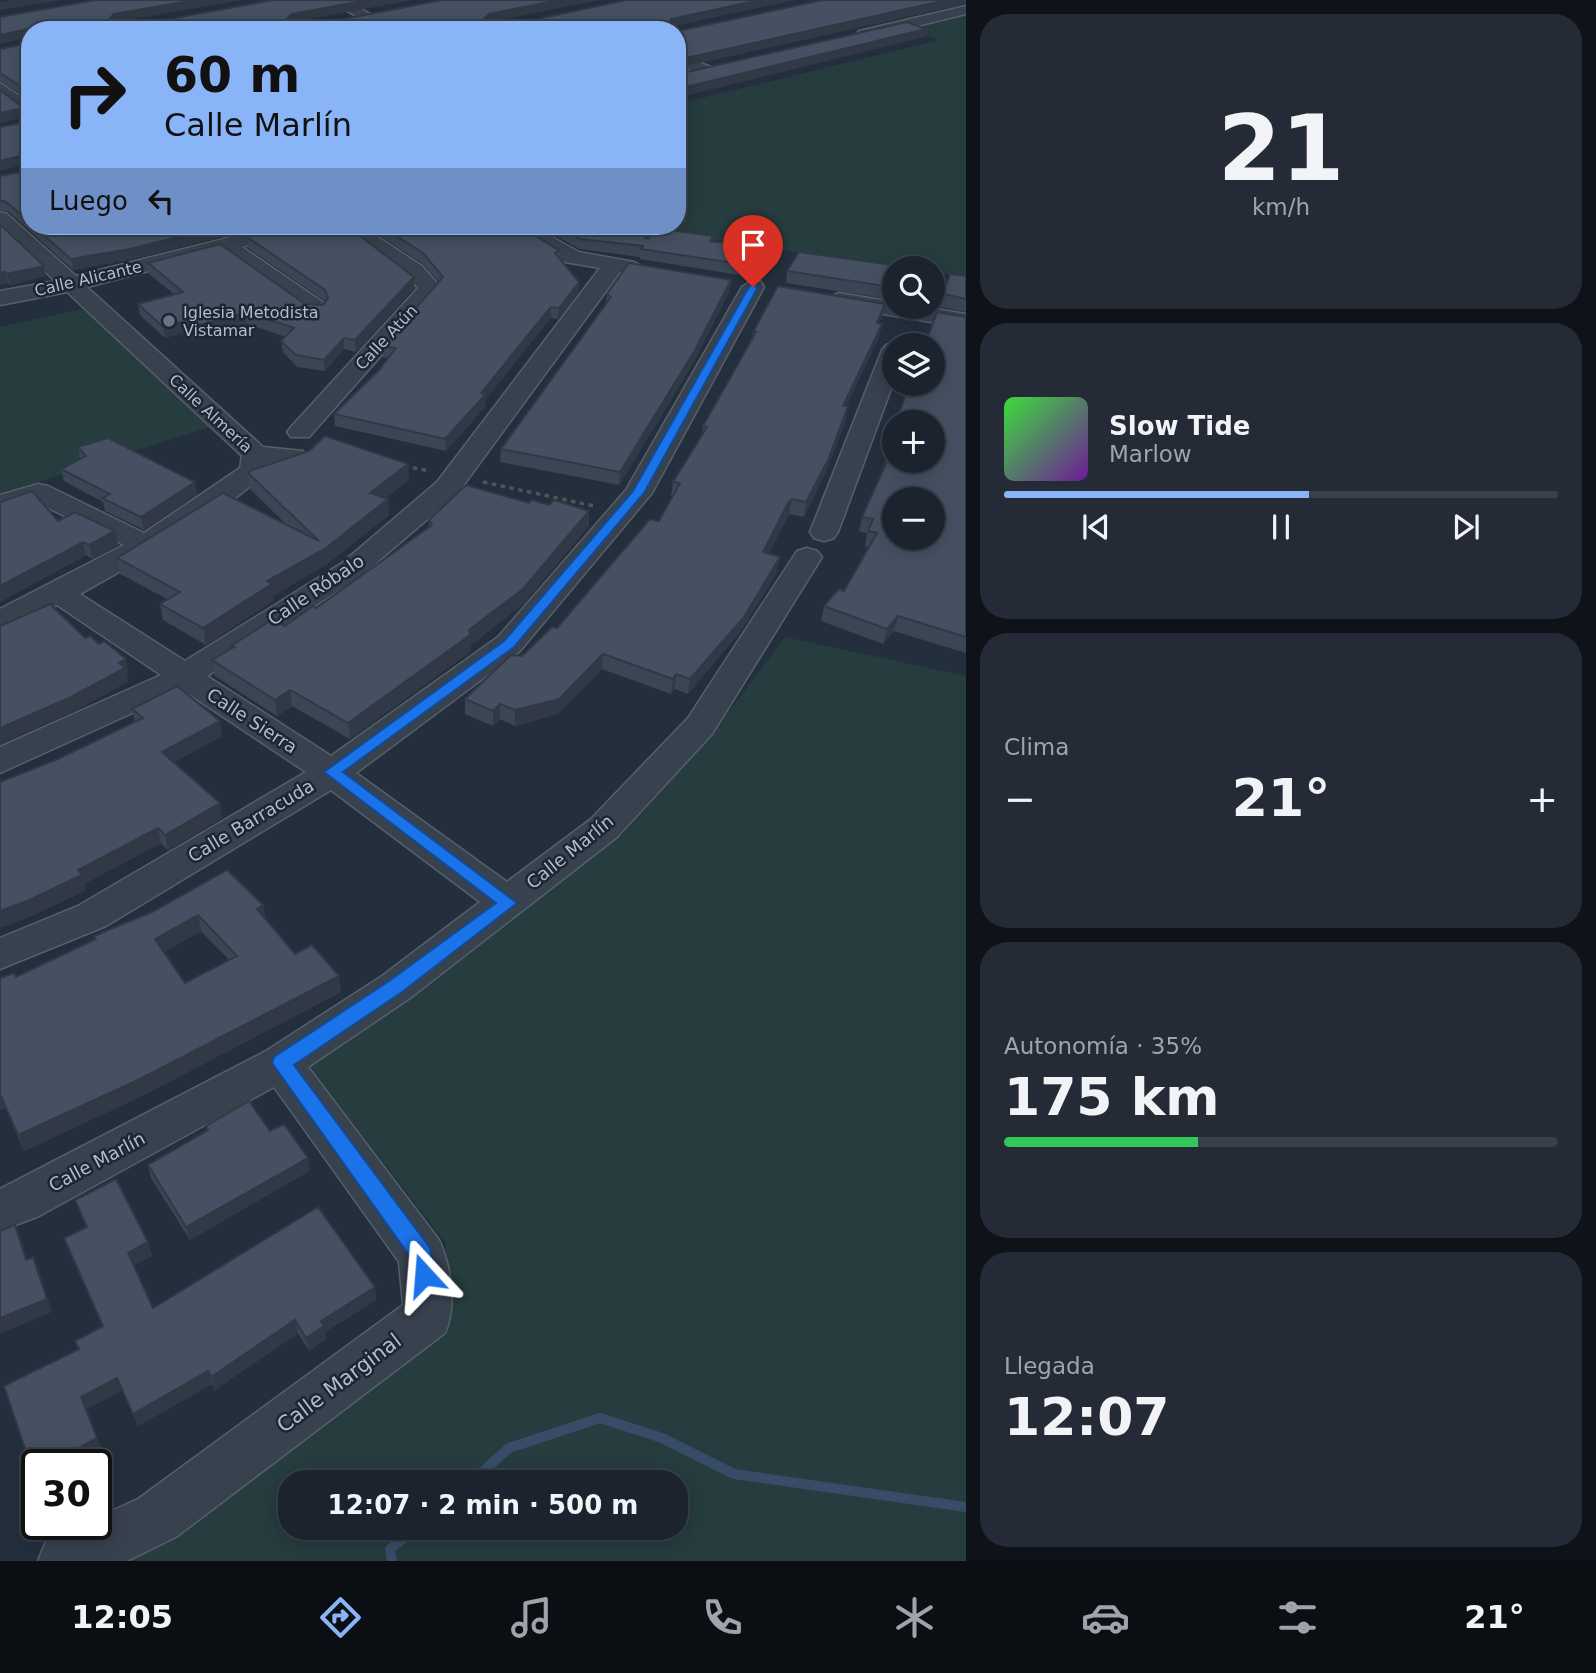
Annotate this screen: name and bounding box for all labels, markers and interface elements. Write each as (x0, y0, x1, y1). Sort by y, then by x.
text: 60 m (164, 47, 300, 104)
icon: right (49, 49, 140, 140)
text: 21 (1218, 96, 1344, 201)
text: Calle Marlín (164, 106, 352, 144)
icon: left (142, 182, 180, 220)
text: Luego (49, 186, 128, 216)
text: km/h (1252, 194, 1310, 220)
pin (723, 215, 783, 287)
icon: arrive (734, 226, 772, 264)
map controls (882, 256, 945, 550)
button: search (882, 256, 945, 319)
street label: Calle Alicante (33, 257, 144, 300)
street label: Calle Atún (351, 301, 421, 374)
place label: Iglesia Metodista Vistamar (183, 303, 319, 340)
marker: Iglesia Metodista Vistamar (161, 313, 177, 329)
button: layers (882, 333, 945, 396)
street label: Calle Almería (165, 370, 256, 457)
button: + (882, 410, 945, 473)
text: Slow Tide (1109, 411, 1250, 441)
text: Marlow (1109, 441, 1192, 467)
button: − (882, 487, 945, 550)
icon: previous (1077, 508, 1115, 546)
icon: pause (1262, 508, 1300, 546)
icon: next (1447, 508, 1485, 546)
street label: Calle Róbalo (264, 550, 368, 629)
street label: Calle Sierra (203, 684, 301, 758)
text: Clima (1004, 734, 1069, 760)
text: 21° (1232, 768, 1330, 828)
street label: Calle Barracuda (184, 775, 317, 866)
text: − (1004, 777, 1036, 821)
text: + (1526, 777, 1558, 821)
street label: Calle Marlín (522, 810, 617, 893)
text: Autonomía · 35% (1004, 1033, 1202, 1059)
text: 175 km (1004, 1067, 1219, 1127)
street label: Calle Marlín (45, 1127, 148, 1196)
position arrow (387, 1238, 461, 1312)
street label: Calle Marginal (272, 1329, 406, 1437)
text: Llegada (1004, 1353, 1095, 1379)
text: 12:07 (1004, 1387, 1170, 1447)
speed limit sign: 30 (21, 1449, 112, 1540)
text: 12:07 · 2 min · 500 m (328, 1490, 638, 1520)
icon: directions (316, 1593, 365, 1642)
icon: music (507, 1593, 556, 1642)
icon: phone (698, 1593, 747, 1642)
icon: climate (890, 1593, 939, 1642)
icon: car (1081, 1593, 1130, 1642)
icon: filters (1273, 1593, 1322, 1642)
text: 12:05 (71, 1598, 173, 1636)
text: 21° (1464, 1598, 1525, 1636)

